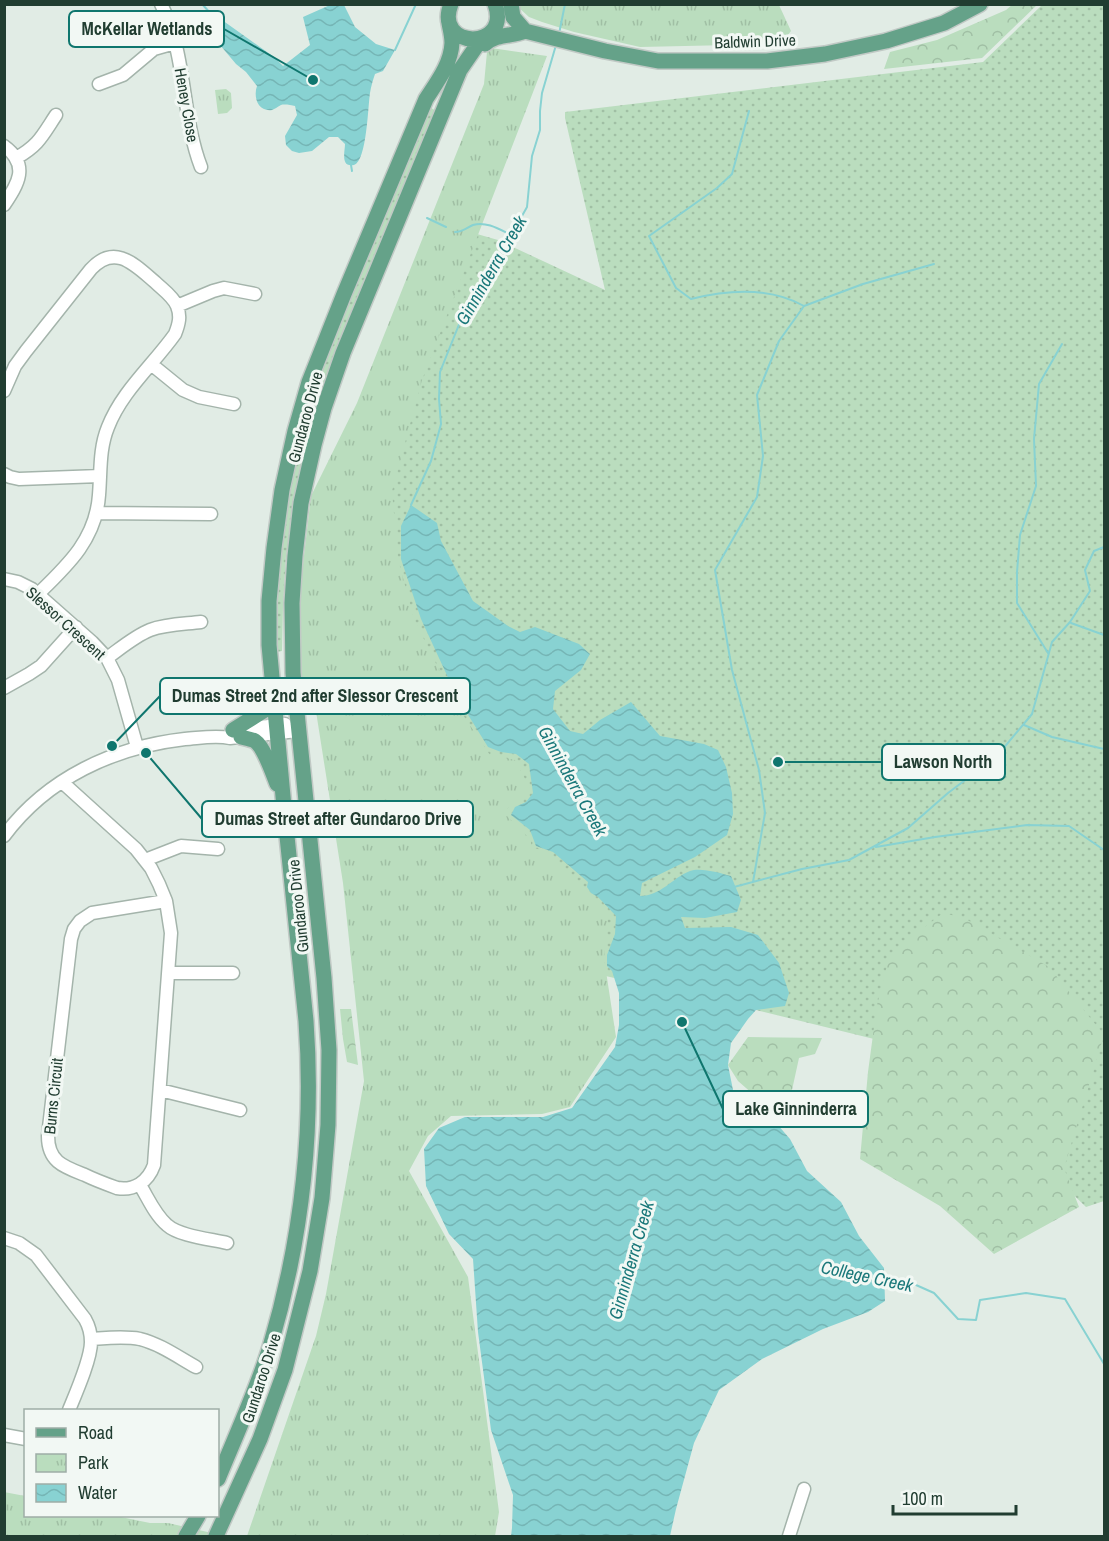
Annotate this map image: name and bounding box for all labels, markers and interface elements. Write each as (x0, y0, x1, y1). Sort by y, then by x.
callout: McKellar Wetlands (69, 11, 224, 47)
text: McKellar Wetlands (82, 16, 213, 41)
street label: Baldwin Drive (714, 29, 796, 53)
street label: Heney Close (170, 66, 204, 144)
water label: Ginninderra Creek (450, 210, 533, 329)
street label: Gundaroo Drive (282, 369, 328, 465)
street label: Slessor Crescent (22, 581, 111, 665)
callout: Dumas Street 2nd after Slessor Crescent (160, 678, 470, 714)
text: Dumas Street 2nd after Slessor Crescent (172, 683, 458, 708)
water label: Ginninderra Creek (532, 721, 614, 841)
callout: Lawson North (882, 744, 1005, 780)
text: Lawson North (894, 749, 992, 774)
callout: Dumas Street after Gundaroo Drive (202, 801, 473, 837)
text: Dumas Street after Gundaroo Drive (215, 806, 461, 831)
street label: Gundaroo Drive (282, 858, 314, 954)
street label: Burns Circuit (38, 1056, 68, 1135)
callout: Lake Ginninderra (723, 1091, 868, 1127)
text: Lake Ginninderra (735, 1096, 857, 1121)
water label: Ginninderra Creek (602, 1197, 660, 1322)
water label: College Creek (819, 1254, 916, 1298)
street label: Gundaroo Drive (236, 1330, 286, 1426)
legend (24, 1409, 219, 1517)
text: Road (78, 1420, 113, 1445)
text: Park (78, 1450, 109, 1475)
scale bar (893, 1478, 1016, 1516)
text: Water (78, 1480, 117, 1505)
text: 100 m (902, 1486, 943, 1511)

